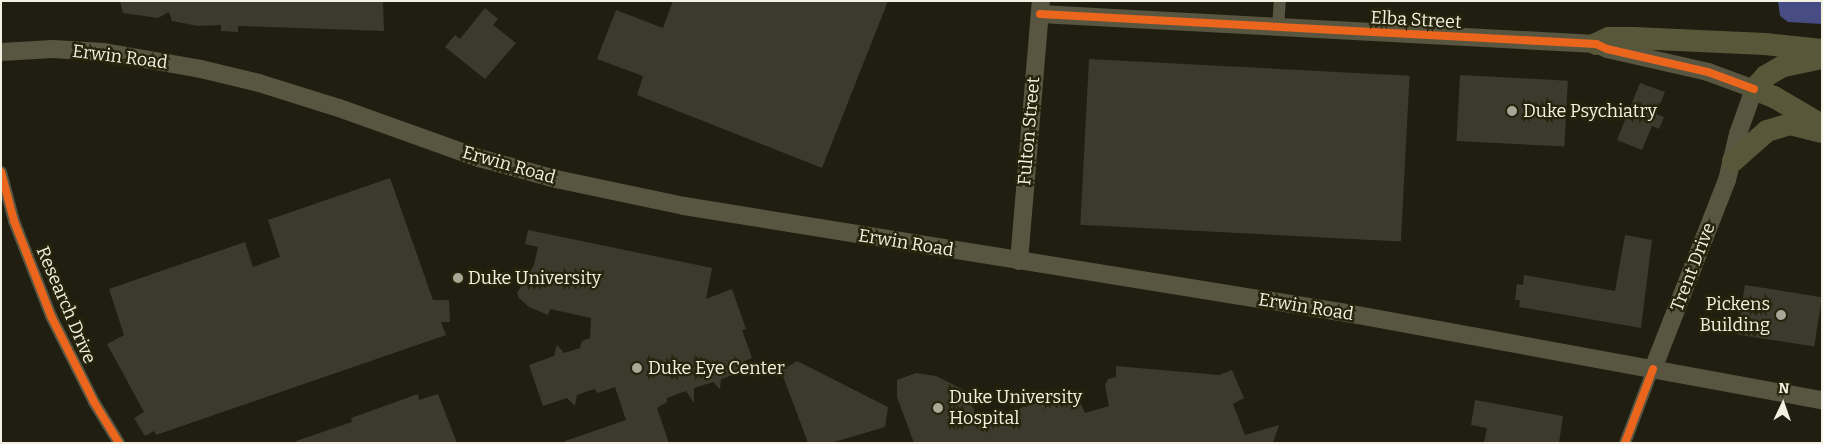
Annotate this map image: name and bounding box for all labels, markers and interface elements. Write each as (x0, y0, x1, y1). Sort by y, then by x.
street label: Elba Street (1370, 7, 1462, 33)
street label: Erwin Road (71, 40, 169, 74)
street label: Fulton Street (1014, 76, 1044, 186)
place label: Duke Psychiatry (1523, 100, 1657, 122)
marker: Duke Psychiatry (1505, 104, 1519, 118)
street label: Erwin Road (460, 141, 558, 189)
street label: Trent Drive (1666, 220, 1720, 314)
street label: Erwin Road (857, 225, 955, 261)
street label: Research Drive (32, 243, 100, 367)
place label: Duke University (468, 267, 601, 289)
marker: Duke University (452, 272, 464, 284)
street label: Erwin Road (1257, 289, 1355, 325)
place label: Pickens Building (1699, 294, 1770, 336)
marker: Pickens Building (1774, 308, 1788, 322)
place label: Duke Eye Center (648, 357, 785, 379)
marker: Duke Eye Center (630, 361, 644, 375)
north arrow (1758, 379, 1808, 429)
text: N (1778, 380, 1790, 397)
place label: Duke University Hospital (949, 387, 1082, 429)
marker: Duke University Hospital (931, 401, 945, 415)

